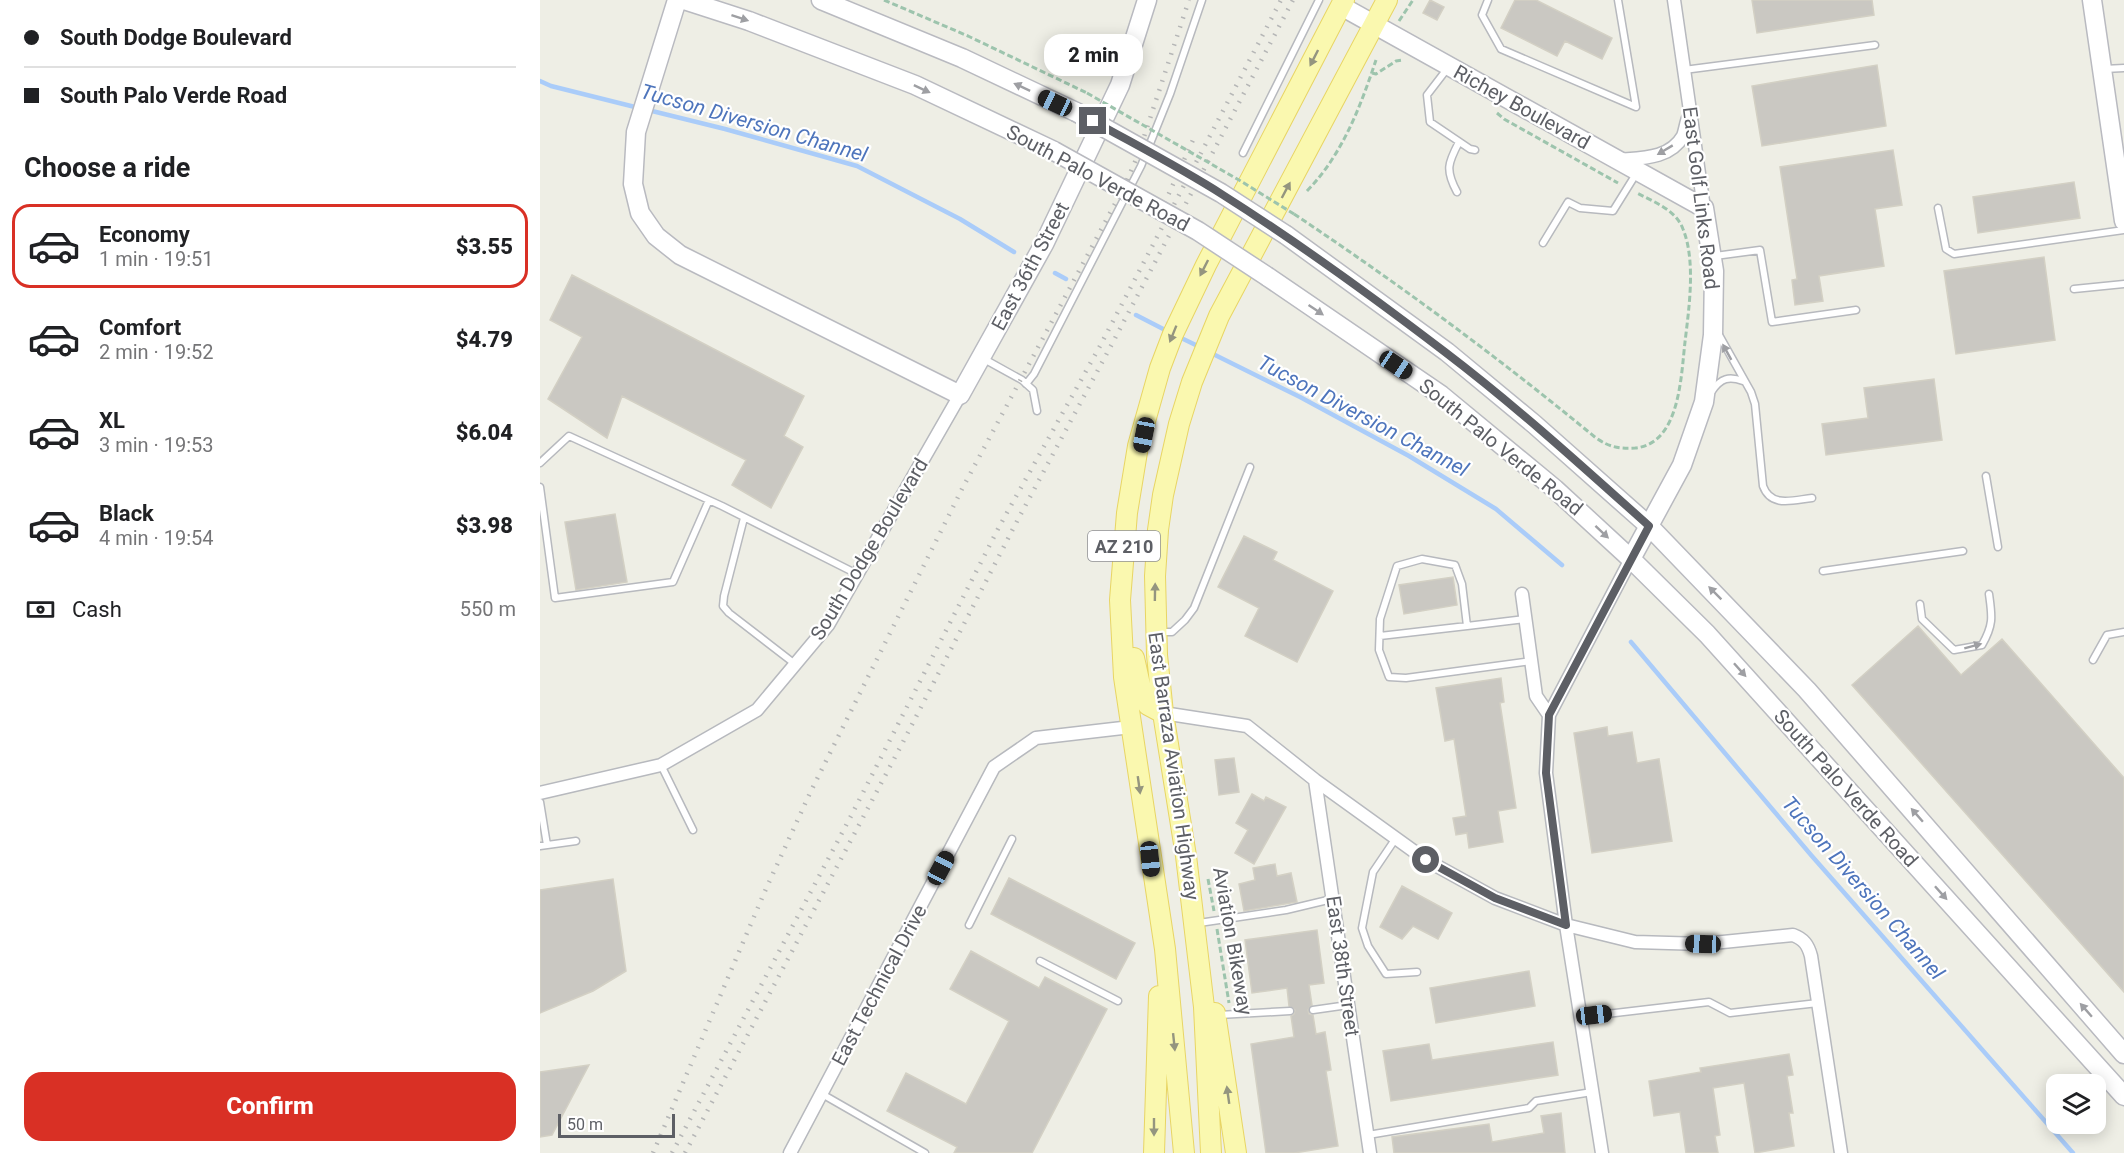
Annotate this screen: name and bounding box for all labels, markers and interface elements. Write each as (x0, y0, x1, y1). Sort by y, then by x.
one-way arrow (731, 13, 749, 23)
text: South Dodge Boulevard (60, 25, 292, 50)
callout: 2 min (1044, 34, 1142, 76)
text: 2 min (1068, 43, 1119, 67)
one-way arrow (1310, 49, 1320, 67)
street label: Richey Boulevard (1450, 60, 1594, 154)
water label: Tucson Diversion Channel (638, 79, 871, 167)
text: South Palo Verde Road (60, 83, 287, 108)
one-way arrow (1014, 83, 1031, 92)
one-way arrow (913, 84, 930, 93)
car (1035, 87, 1075, 119)
street label: East Golf Links Road (1678, 105, 1724, 291)
route end (1079, 107, 1106, 134)
street label: South Palo Verde Road (1002, 120, 1194, 236)
one-way arrow (1657, 145, 1673, 156)
text: Choose a ride (24, 152, 190, 184)
one-way arrow (1280, 181, 1290, 199)
street label: East 36th Street (986, 198, 1074, 334)
icon: car (27, 219, 81, 273)
text: Economy (99, 222, 190, 247)
text: $3.55 (456, 234, 513, 259)
text: 1 min · 19:51 (99, 247, 214, 271)
one-way arrow (1200, 259, 1210, 277)
one-way arrow (1308, 304, 1324, 316)
icon: car (27, 312, 81, 366)
text: Comfort (99, 315, 181, 340)
one-way arrow (1168, 325, 1177, 343)
text: $4.79 (456, 327, 513, 352)
text: 2 min · 19:52 (99, 340, 214, 364)
one-way arrow (1722, 343, 1732, 360)
car (1376, 347, 1416, 383)
water label: Tucson Diversion Channel (1254, 350, 1473, 482)
street label: South Palo Verde Road (1414, 374, 1588, 520)
icon: car (27, 405, 81, 459)
text: XL (99, 408, 125, 433)
car (1132, 416, 1156, 454)
text: $6.04 (456, 420, 513, 445)
text: 3 min · 19:53 (99, 433, 214, 457)
street label: South Dodge Boulevard (805, 454, 933, 644)
icon: car (27, 498, 81, 552)
text: Black (99, 501, 154, 526)
text: $3.98 (456, 513, 513, 538)
one-way arrow (1595, 525, 1610, 539)
text: 4 min · 19:54 (99, 526, 214, 550)
road number: AZ 210 (1088, 531, 1160, 561)
one-way arrow (1150, 582, 1160, 601)
one-way arrow (1707, 586, 1722, 600)
icon: cash (24, 593, 57, 626)
text: Cash (72, 597, 122, 622)
text: 550 m (460, 597, 516, 621)
street label: East Barraza Aviation Highway (1143, 630, 1205, 902)
one-way arrow (1964, 641, 1982, 650)
one-way arrow (1733, 663, 1747, 678)
street label: South Palo Verde Road (1769, 704, 1923, 872)
one-way arrow (1135, 775, 1144, 794)
water label: Tucson Diversion Channel (1777, 792, 1950, 985)
one-way arrow (1910, 807, 1923, 823)
car (1139, 840, 1161, 878)
route start (1412, 846, 1439, 873)
car (925, 848, 957, 888)
street label: Aviation Bikeway (1208, 865, 1258, 1017)
one-way arrow (1934, 885, 1947, 900)
street label: East 38th Street (1321, 894, 1365, 1038)
street label: East Technical Drive (826, 900, 932, 1070)
car (1685, 934, 1721, 954)
one-way arrow (2080, 1003, 2093, 1018)
car (1575, 1004, 1613, 1026)
one-way arrow (1169, 1032, 1179, 1051)
button: Confirm (24, 1072, 516, 1141)
map controls (2046, 1074, 2106, 1134)
button: layers (2046, 1074, 2106, 1134)
one-way arrow (1224, 1085, 1233, 1104)
scale bar (558, 1111, 675, 1138)
text: 50 m (567, 1115, 603, 1134)
one-way arrow (1149, 1117, 1159, 1136)

